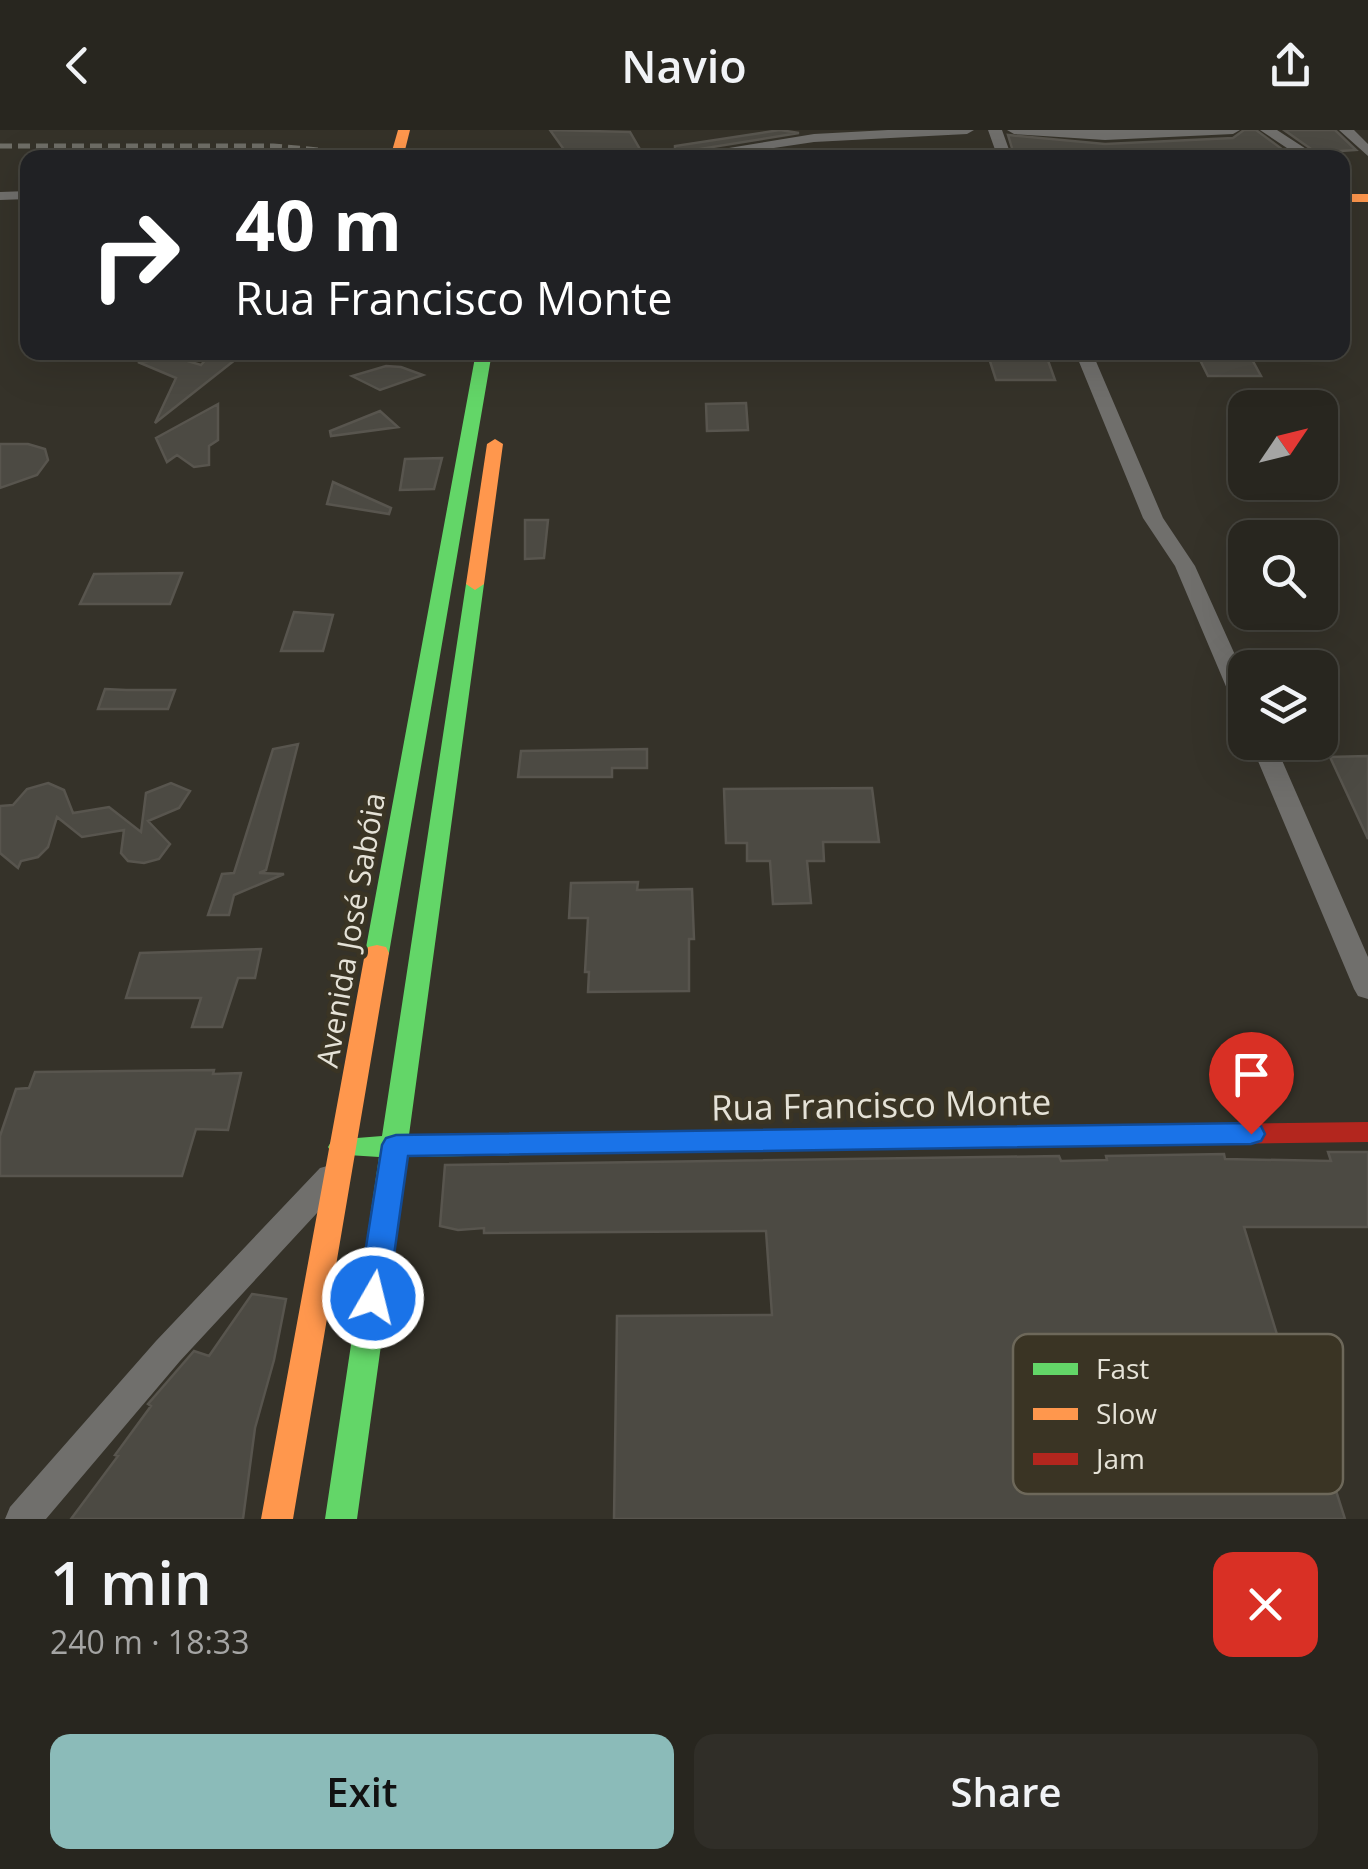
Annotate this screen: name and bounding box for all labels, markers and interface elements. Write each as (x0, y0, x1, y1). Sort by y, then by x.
text: Navio (621, 35, 747, 96)
icon: back (50, 38, 105, 93)
icon: share (1263, 38, 1318, 93)
text: 40 m (235, 176, 402, 272)
icon: right (70, 190, 200, 320)
text: Rua Francisco Monte (235, 267, 672, 328)
north arrow (1228, 390, 1338, 500)
map controls (1228, 390, 1338, 760)
button: search (1228, 520, 1338, 630)
button: layers (1228, 650, 1338, 760)
street label: Avenida José Sabóia (306, 789, 394, 1071)
pin (1209, 1032, 1294, 1135)
icon: arrive (1224, 1047, 1279, 1102)
street label: Rua Francisco Monte (711, 1078, 1051, 1130)
position arrow (321, 1246, 425, 1350)
legend (1013, 1334, 1343, 1494)
text: Fast (1096, 1349, 1149, 1387)
text: Slow (1096, 1394, 1157, 1432)
text: Jam (1093, 1439, 1145, 1477)
text: 1 min (50, 1541, 212, 1623)
button: close (1213, 1552, 1318, 1657)
text: 240 m · 18:33 (50, 1620, 249, 1663)
button: Exit (50, 1734, 674, 1849)
button: Share (694, 1734, 1318, 1849)

